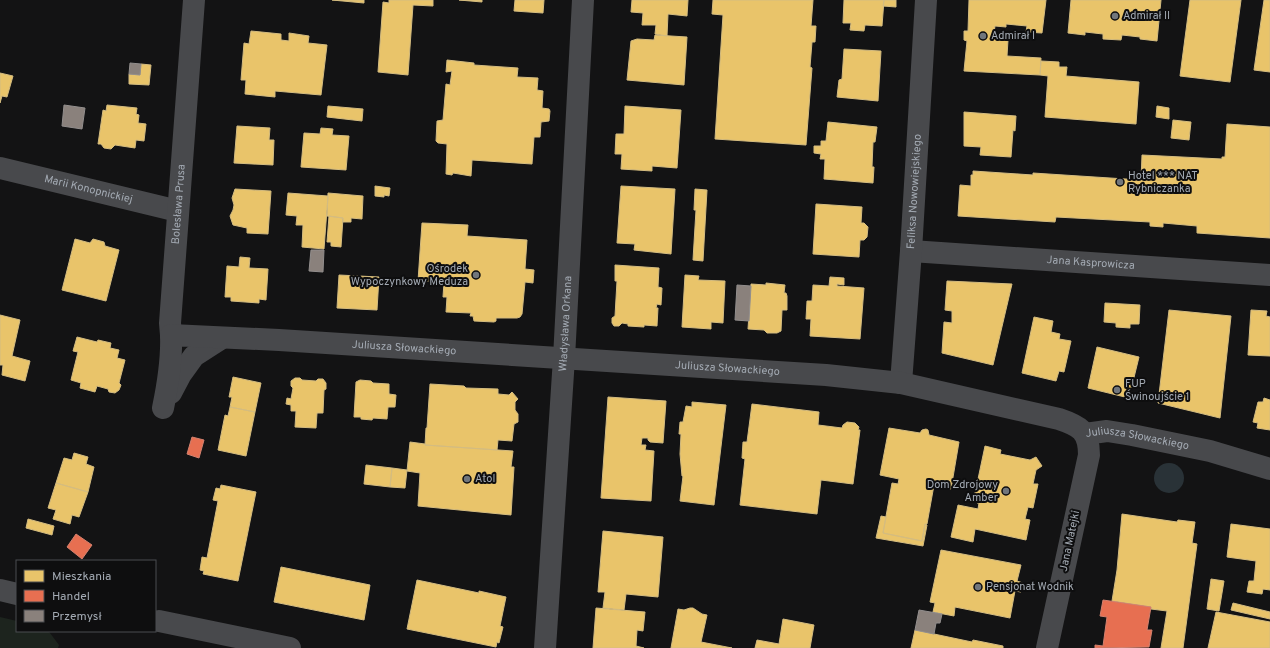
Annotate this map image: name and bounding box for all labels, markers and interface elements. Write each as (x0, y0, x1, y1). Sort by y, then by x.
place label: Admirał II (1123, 9, 1170, 23)
marker: Admirał II (1110, 11, 1120, 21)
place label: Admirał I (991, 29, 1035, 43)
marker: Admirał I (978, 31, 988, 41)
street label: Feliksa Nowowiejskiego (904, 134, 925, 249)
street label: Bolesława Prusa (169, 164, 189, 245)
place label: Hotel *** NAT Rybniczanka (1128, 169, 1198, 196)
street label: Marii Konopnickiej (43, 172, 134, 207)
marker: Hotel *** NAT Rybniczanka (1115, 177, 1125, 187)
street label: Jana Kasprowicza (1046, 253, 1135, 273)
place label: Ośrodek Wypoczynkowy Meduza (351, 262, 468, 289)
marker: Ośrodek Wypoczynkowy Meduza (471, 270, 481, 280)
street label: Władysława Orkana (556, 275, 575, 372)
street label: Juliusza Słowackiego (351, 338, 457, 358)
street label: Juliusza Słowackiego (675, 358, 780, 379)
place label: FUP Świnoujście 1 (1125, 377, 1190, 404)
marker: FUP Świnoujście 1 (1112, 385, 1122, 395)
street label: Juliusza Słowackiego (1085, 424, 1190, 454)
place label: Atol (475, 472, 495, 486)
marker: Atol (462, 474, 472, 484)
place label: Dom Zdrojowy Amber (927, 478, 999, 505)
marker: Dom Zdrojowy Amber (1001, 486, 1011, 496)
street label: Jana Matejki (1057, 509, 1083, 573)
legend (16, 560, 156, 632)
text: Mieszkania (52, 569, 111, 585)
place label: Pensjonat Wodnik (986, 580, 1074, 594)
marker: Pensjonat Wodnik (973, 582, 983, 592)
text: Handel (52, 589, 90, 605)
text: Przemysł (52, 609, 102, 625)

